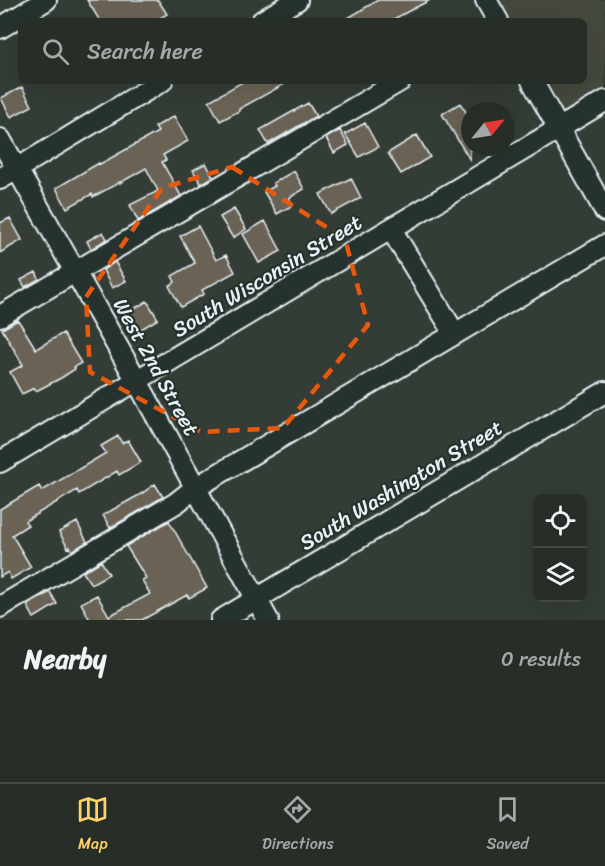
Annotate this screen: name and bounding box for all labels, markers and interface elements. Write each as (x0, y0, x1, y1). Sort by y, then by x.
search box (18, 18, 587, 84)
text: Search here (87, 32, 203, 71)
icon: search (39, 35, 72, 68)
north arrow (461, 102, 515, 156)
street label: South Wisconsin Street (164, 204, 370, 348)
street label: West 2nd Street (102, 291, 210, 443)
street label: South Washington Street (292, 409, 510, 561)
map controls (533, 494, 587, 602)
button: locate (533, 494, 587, 548)
button: layers (533, 548, 587, 602)
text: Nearby (24, 636, 106, 682)
text: 0 results (501, 642, 581, 677)
tab: Map (76, 793, 109, 858)
tab: Directions (262, 793, 334, 858)
tab: Saved (486, 793, 529, 858)

